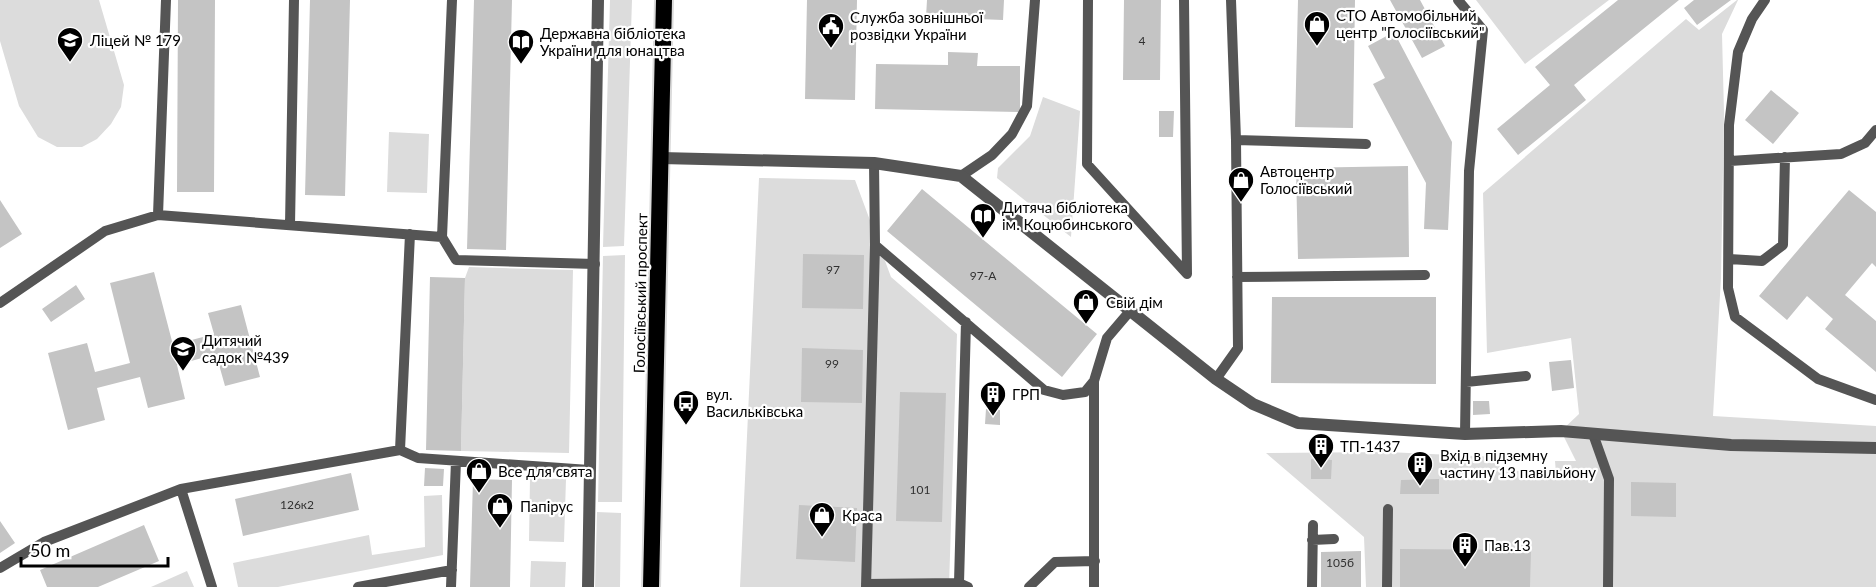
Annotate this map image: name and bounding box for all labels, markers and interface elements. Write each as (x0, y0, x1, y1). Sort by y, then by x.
place label: СТО Автомобільний центр "Голосіївський" (1336, 6, 1485, 41)
place label: Служба зовнішньої розвідки України (850, 8, 984, 43)
shop icon: СТО Автомобільний центр "Голосіївський" (1302, 9, 1332, 47)
public building icon: Служба зовнішньої розвідки України (816, 11, 846, 49)
place label: Державна бібліотека України для юнацтва (540, 24, 686, 59)
school or university icon: Ліцей № 179 (55, 25, 85, 63)
library icon: Державна бібліотека України для юнацтва (506, 27, 536, 65)
place label: Ліцей № 179 (89, 31, 181, 49)
house number: 4 (1139, 33, 1146, 48)
place label: Автоцентр Голосіївський (1260, 162, 1352, 197)
shop icon: Автоцентр Голосіївський (1226, 165, 1256, 203)
place label: Дитяча бібліотека ім. Коцюбинського (1002, 198, 1133, 233)
library icon: Дитяча бібліотека ім. Коцюбинського (968, 201, 998, 239)
street label: Голосіївський проспект (630, 212, 650, 373)
house number: 97 (826, 262, 840, 277)
house number: 97-А (970, 268, 997, 283)
shop icon: Свій дім (1071, 287, 1101, 325)
place label: Свій дім (1106, 293, 1163, 311)
place label: Дитячий садок №439 (202, 331, 289, 366)
school or university icon: Дитячий садок №439 (168, 334, 198, 372)
house number: 99 (825, 356, 839, 371)
building icon: ГРП (978, 379, 1008, 417)
place label: вул. Васильківська (706, 385, 803, 420)
place label: ГРП (1012, 385, 1040, 403)
bus stop icon: вул. Васильківська (671, 388, 701, 426)
building icon: ТП-1437 (1306, 431, 1336, 469)
place label: ТП-1437 (1340, 437, 1401, 455)
place label: Вхід в підземну частину 13 павільйону (1440, 446, 1596, 481)
building icon: Вхід в підземну частину 13 павільйону (1405, 449, 1435, 487)
shop icon: Все для свята (464, 456, 494, 494)
place label: Все для свята (498, 462, 593, 480)
house number: 101 (910, 482, 930, 497)
shop icon: Папірус (485, 491, 515, 529)
house number: 126к2 (280, 497, 314, 512)
place label: Папірус (520, 497, 573, 515)
shop icon: Краса (807, 500, 837, 538)
place label: Краса (842, 506, 882, 524)
scale bar (21, 530, 168, 568)
building icon: Пав.13 (1450, 530, 1480, 568)
place label: Пав.13 (1484, 536, 1531, 554)
text: 50 m (30, 539, 70, 561)
house number: 105б (1326, 555, 1354, 570)

